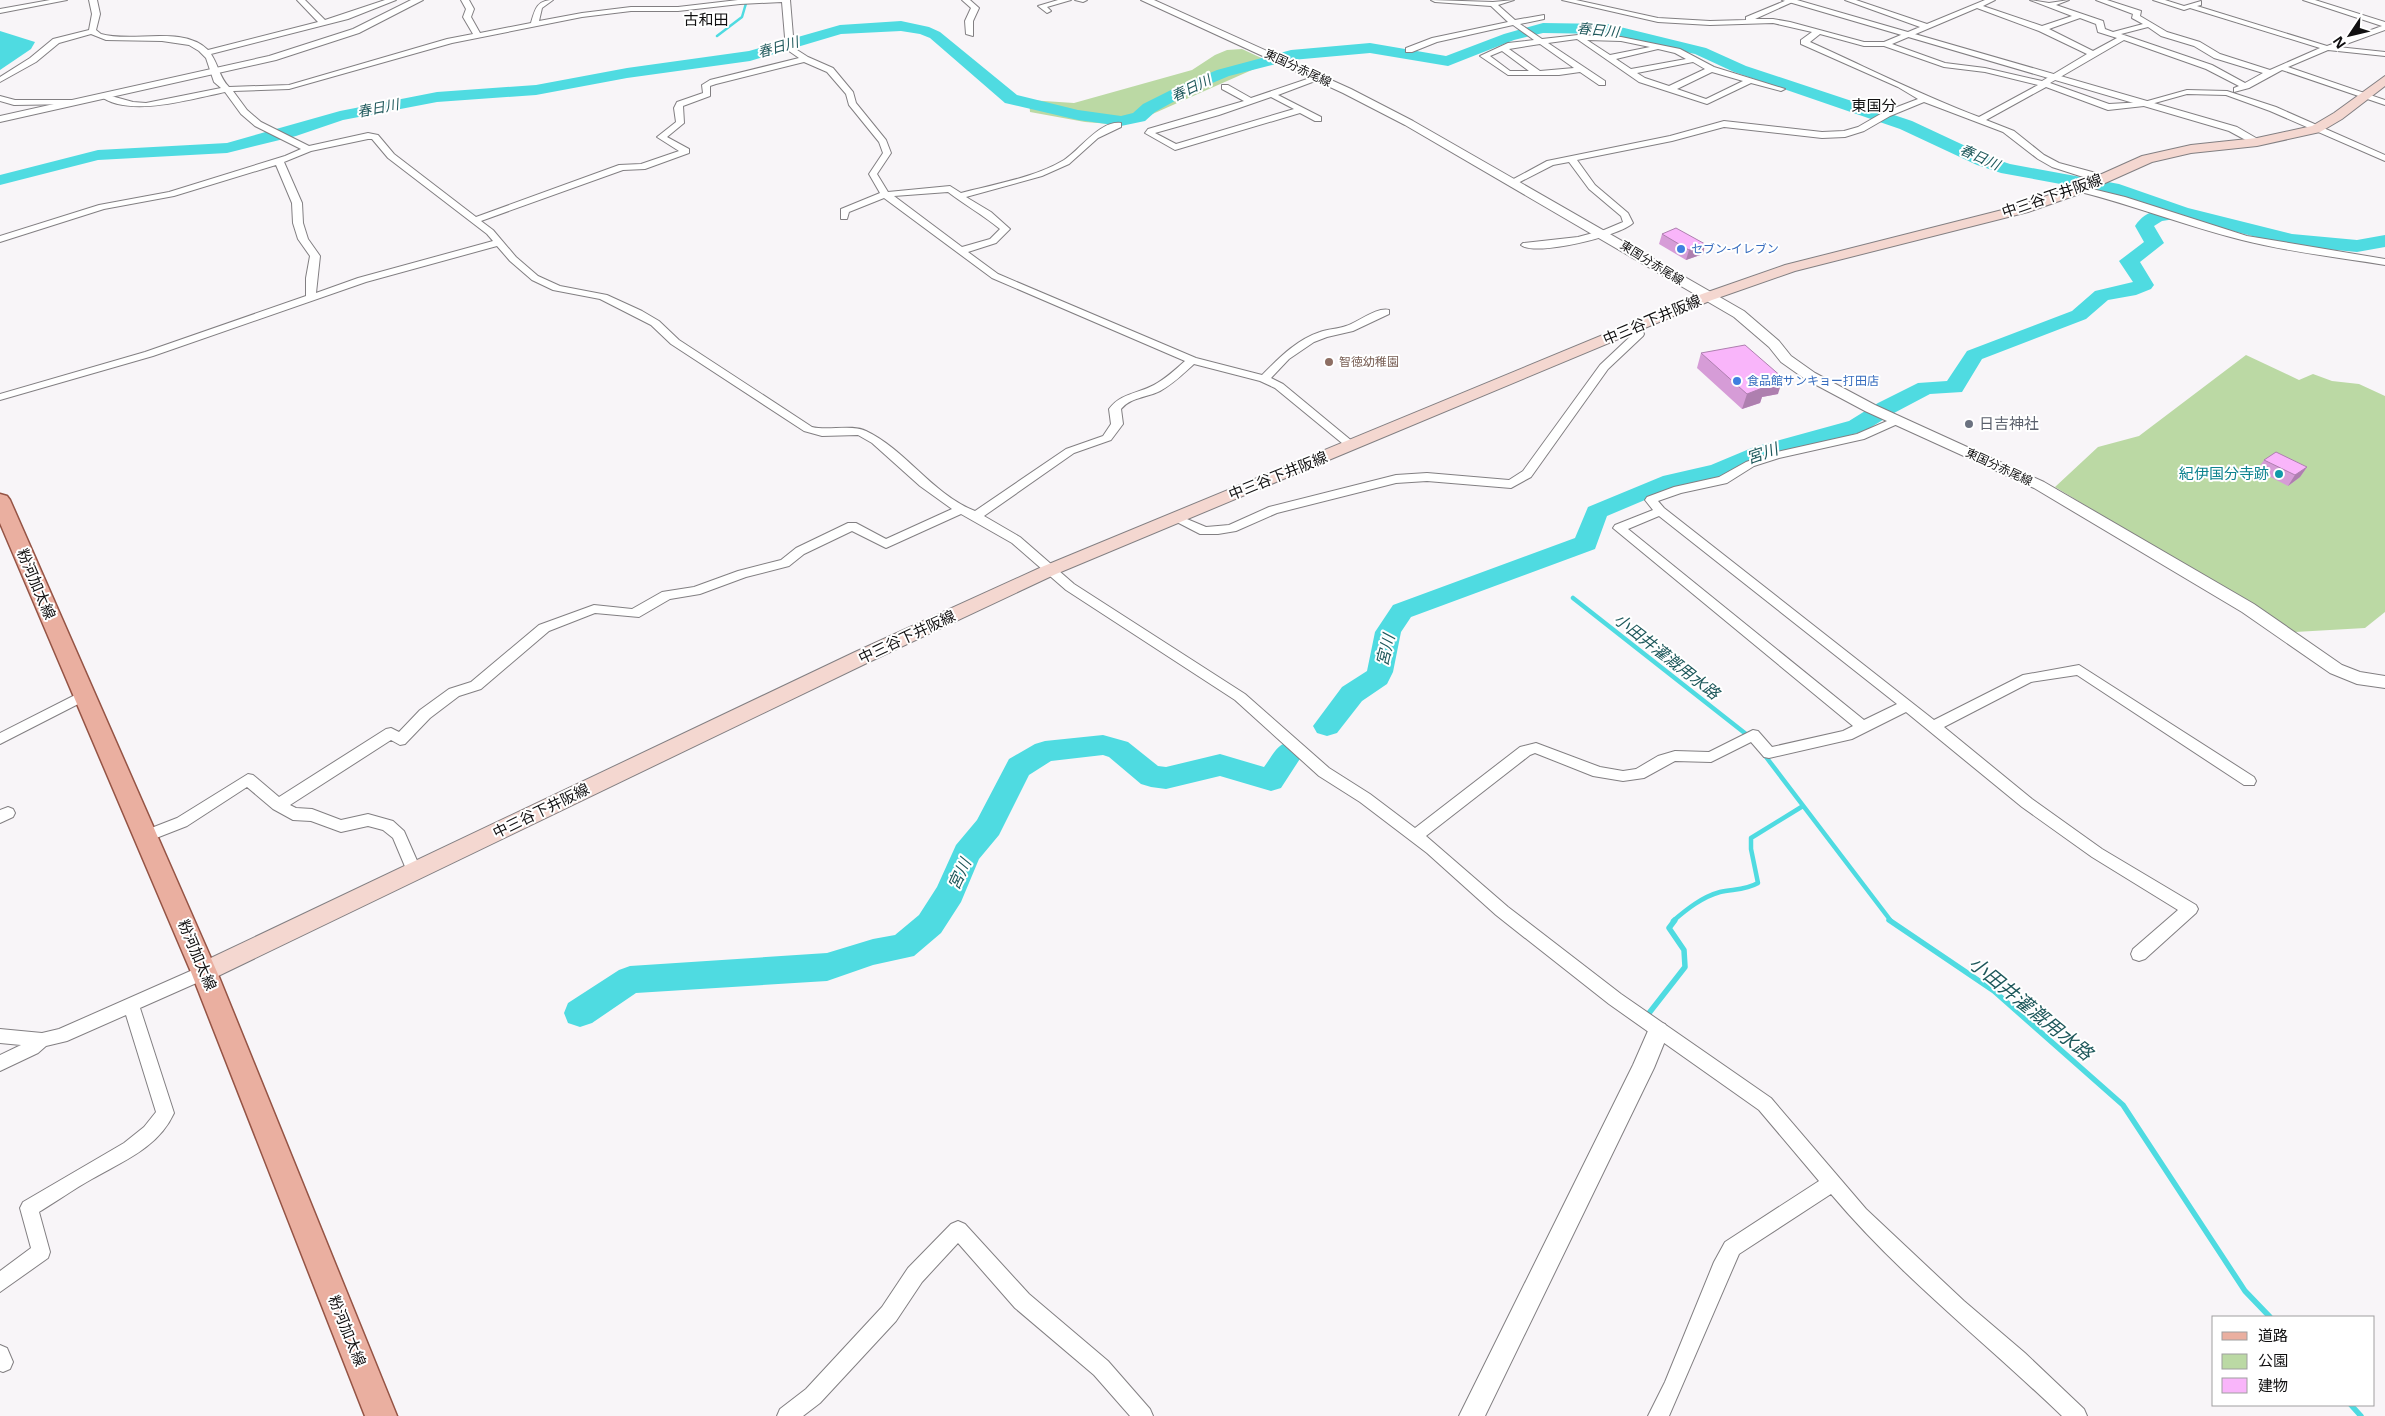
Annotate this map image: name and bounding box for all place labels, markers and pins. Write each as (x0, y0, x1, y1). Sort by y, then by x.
place label: セブン-イレブン (1691, 240, 1779, 257)
marker: セブン-イレブン (1675, 243, 1687, 255)
place label: 智徳幼稚園 (1339, 353, 1399, 370)
marker: 智徳幼稚園 (1323, 356, 1335, 368)
place label: 食品館サンキョー打田店 (1747, 372, 1879, 389)
marker: 食品館サンキョー打田店 (1731, 375, 1743, 387)
place label: 日吉神社 (1979, 413, 2039, 433)
marker: 日吉神社 (1963, 418, 1975, 430)
place label: 紀伊国分寺跡 (2179, 463, 2269, 483)
marker: 紀伊国分寺跡 (2273, 468, 2285, 480)

